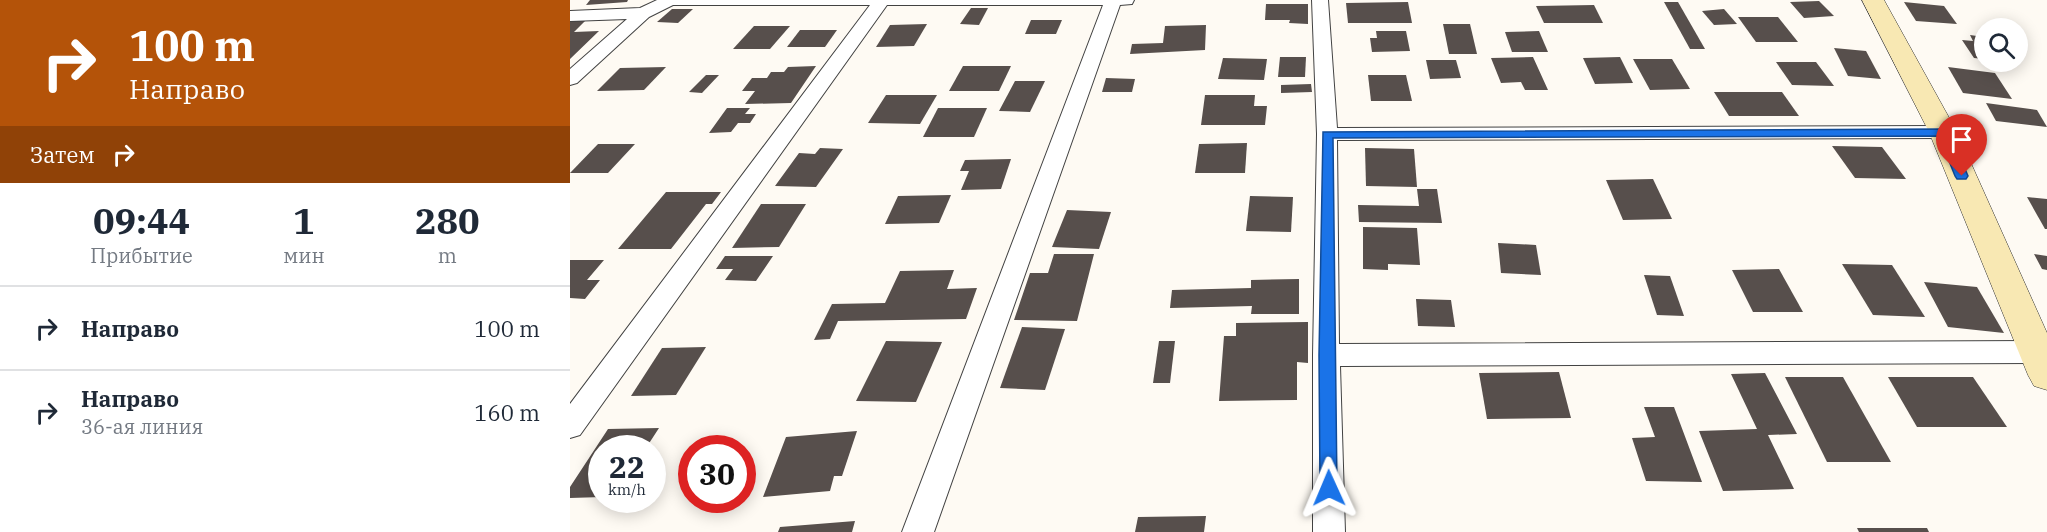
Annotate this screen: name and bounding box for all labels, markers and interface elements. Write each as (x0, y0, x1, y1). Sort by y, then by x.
text: 100 m (129, 18, 255, 73)
map controls (1974, 18, 2028, 72)
button: search (1974, 18, 2028, 72)
icon: right (30, 24, 108, 102)
text: Направо (129, 71, 245, 106)
pin (1936, 114, 1987, 176)
icon: arrive (1945, 123, 1978, 156)
icon: right (107, 138, 140, 171)
text: Затем (30, 140, 95, 169)
text: 09:44 (93, 197, 190, 244)
text: 1 (293, 197, 315, 244)
text: 280 (415, 197, 480, 244)
text: Прибытие (90, 242, 193, 269)
text: мин (283, 242, 325, 269)
text: m (438, 242, 457, 269)
icon: right (30, 312, 63, 345)
text: Направо (81, 314, 179, 343)
text: 100 m (474, 314, 540, 343)
text: Направо (81, 384, 179, 413)
icon: right (30, 396, 63, 429)
text: 160 m (474, 398, 540, 427)
text: 36-ая линия (81, 413, 203, 440)
speed limit sign: 30 (678, 435, 756, 513)
text: 22 (609, 447, 645, 486)
position arrow (1297, 456, 1361, 520)
text: km/h (608, 480, 646, 499)

